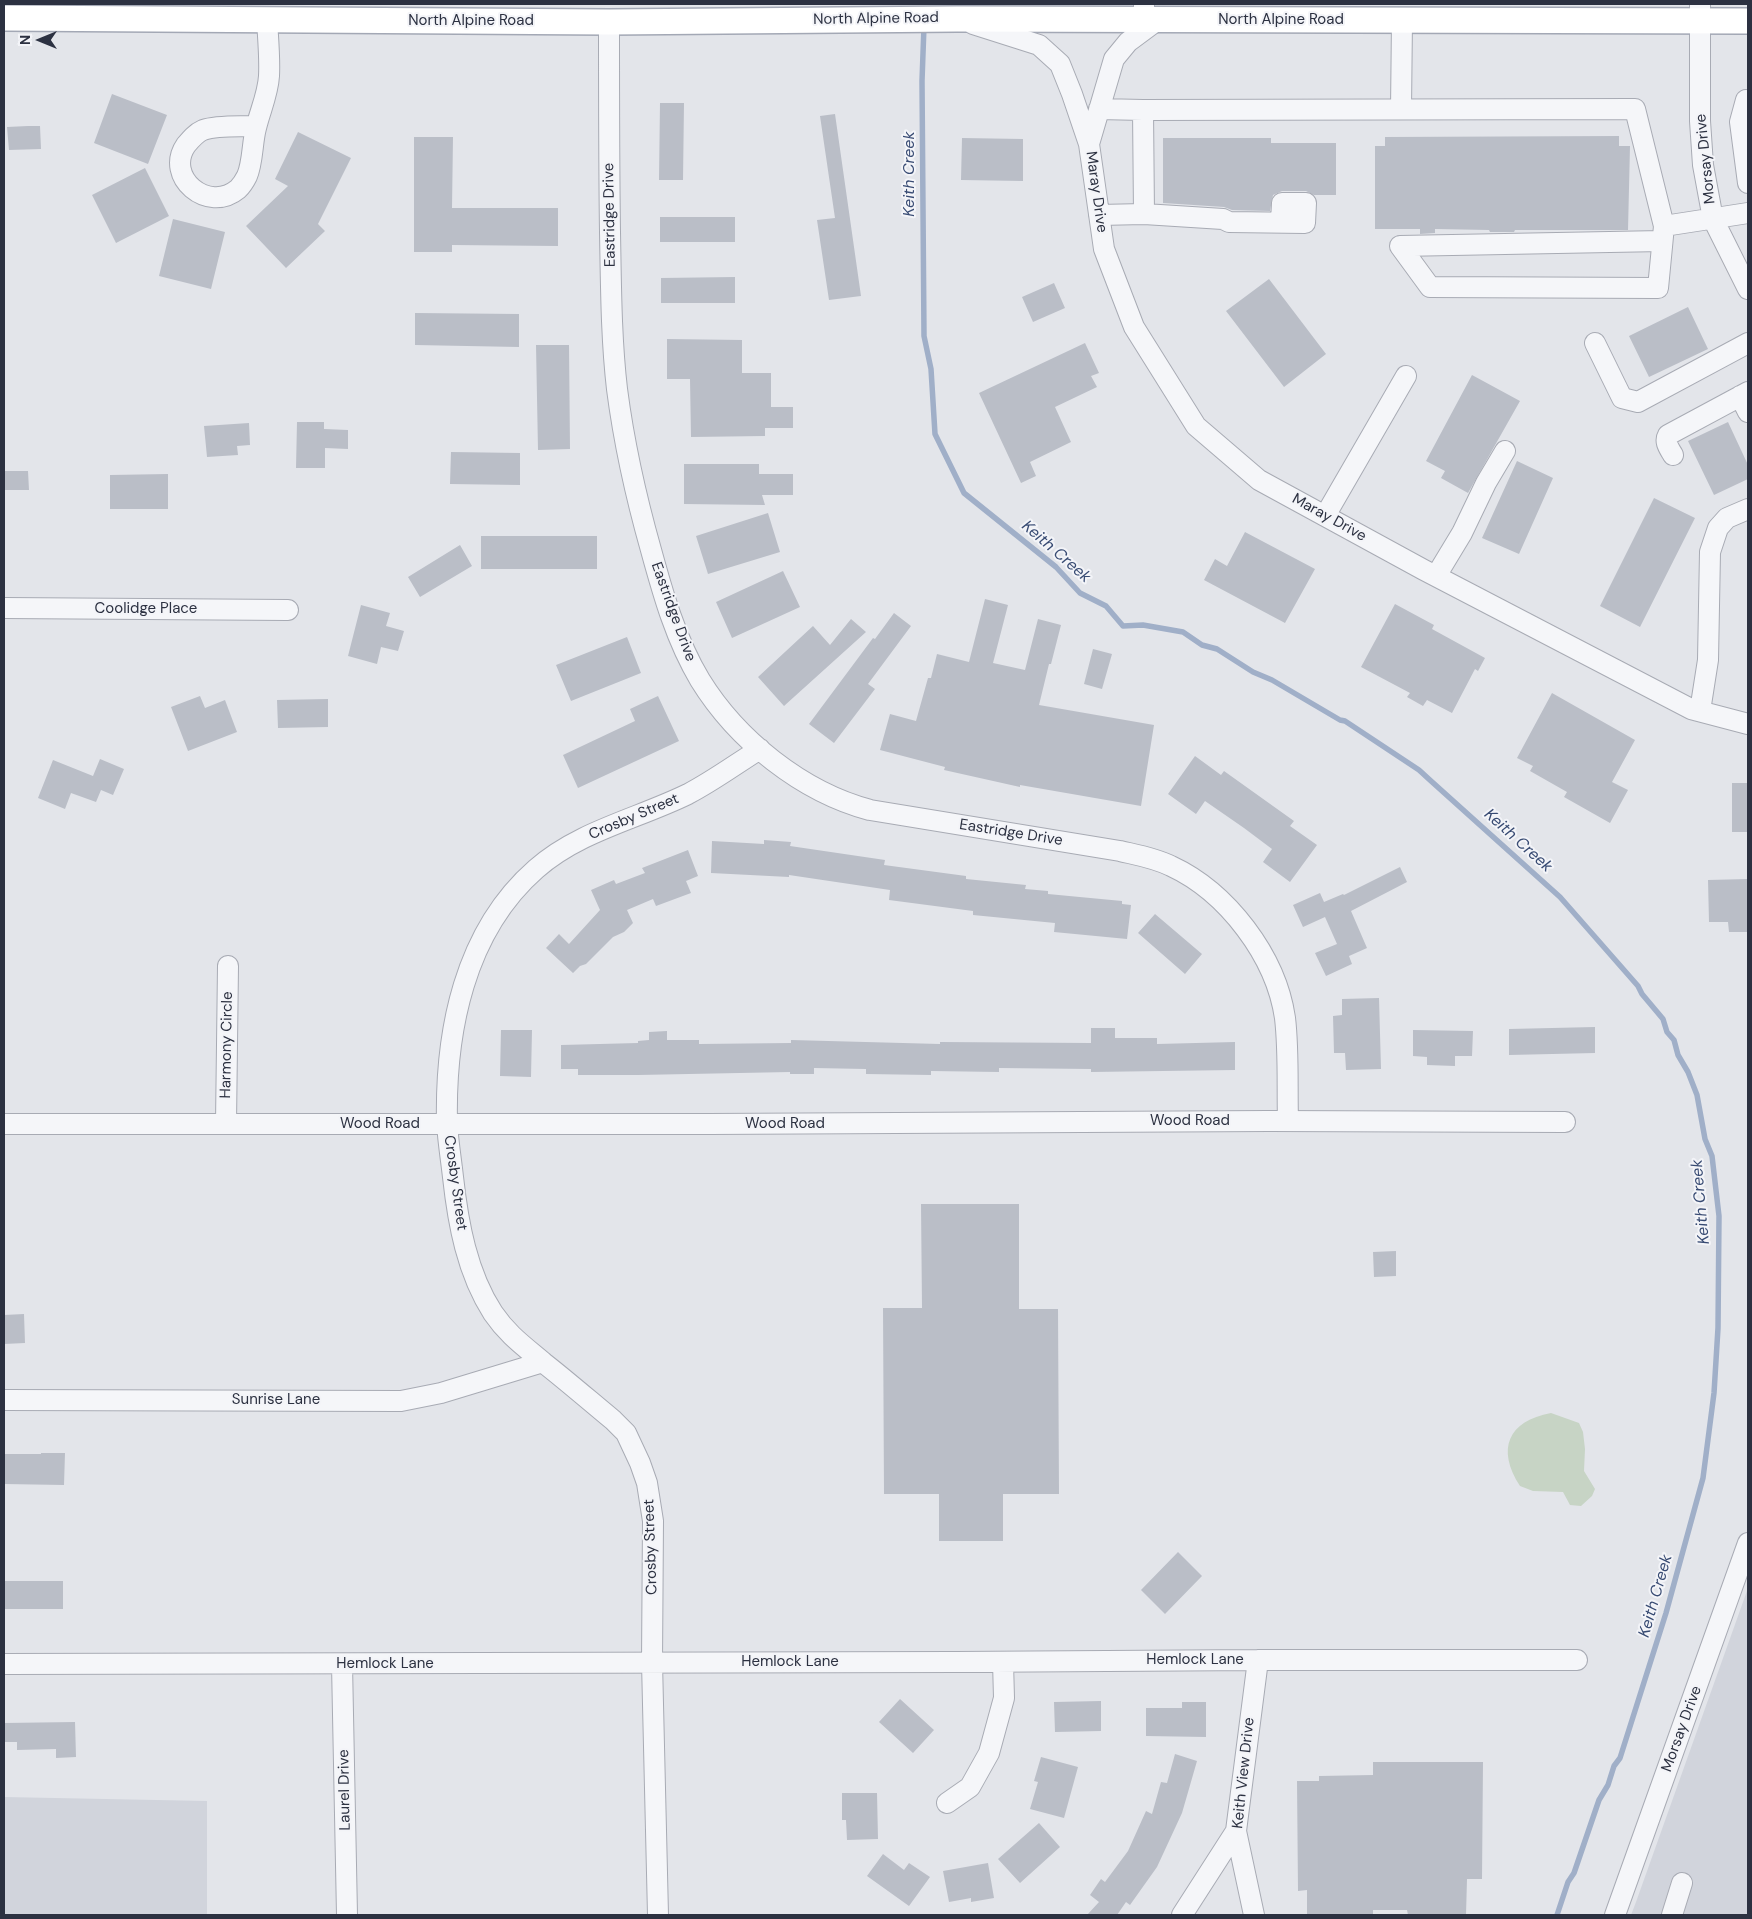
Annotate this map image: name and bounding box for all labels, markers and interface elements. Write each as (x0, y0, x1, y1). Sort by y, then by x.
street label: North Alpine Road (813, 9, 939, 29)
street label: North Alpine Road (1218, 11, 1344, 29)
street label: North Alpine Road (408, 12, 534, 30)
north arrow (15, 15, 65, 65)
text: N (16, 35, 34, 45)
street label: Morsay Drive (1692, 113, 1720, 205)
water label: Keith Creek (900, 131, 920, 217)
street label: Maray Drive (1081, 150, 1111, 234)
street label: Eastridge Drive (600, 163, 620, 267)
street label: Maray Drive (1289, 490, 1369, 546)
water label: Keith Creek (1018, 517, 1094, 587)
street label: Eastridge Drive (647, 560, 699, 664)
street label: Coolidge Place (95, 600, 197, 618)
street label: Crosby Street (586, 790, 682, 844)
water label: Keith Creek (1480, 805, 1556, 877)
street label: Eastridge Drive (958, 816, 1064, 850)
street label: Harmony Circle (217, 991, 237, 1099)
street label: Wood Road (1150, 1112, 1230, 1130)
street label: Wood Road (340, 1115, 420, 1133)
street label: Wood Road (745, 1115, 825, 1133)
street label: Crosby Street (439, 1134, 471, 1232)
water label: Keith Creek (1688, 1159, 1714, 1245)
street label: Sunrise Lane (232, 1391, 320, 1409)
street label: Crosby Street (640, 1499, 662, 1595)
water label: Keith Creek (1635, 1552, 1677, 1640)
street label: Hemlock Lane (1146, 1651, 1244, 1669)
street label: Hemlock Lane (741, 1653, 839, 1671)
street label: Hemlock Lane (336, 1655, 434, 1673)
street label: Morsay Drive (1658, 1683, 1706, 1775)
street label: Keith View Drive (1229, 1717, 1259, 1829)
street label: Laurel Drive (335, 1749, 355, 1831)

